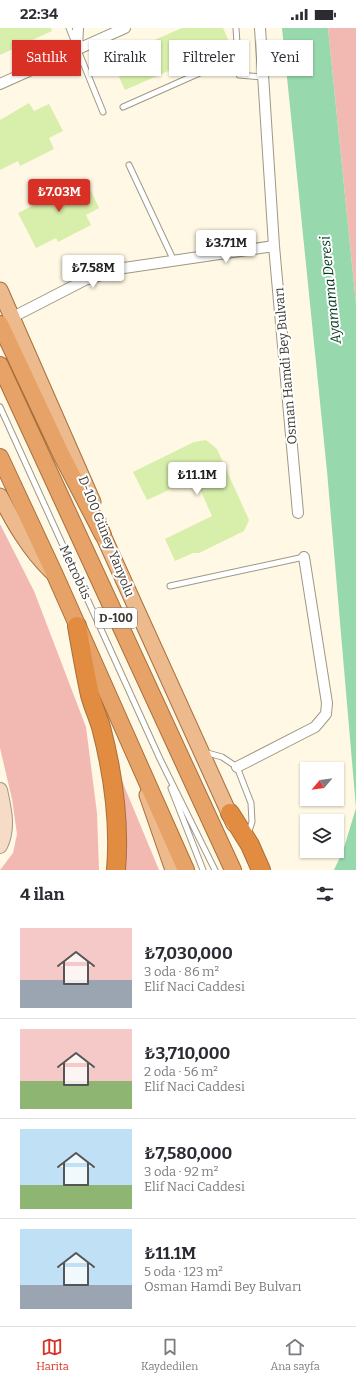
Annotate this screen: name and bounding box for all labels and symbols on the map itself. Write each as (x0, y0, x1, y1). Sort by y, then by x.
pin: ₺7.03M (26, 179, 92, 213)
pin: ₺3.71M (193, 230, 259, 264)
water label: Ayamama Deresi (316, 235, 345, 346)
pin: ₺7.58M (60, 255, 126, 289)
street label: Osman Hamdi Bey Bulvarı (271, 287, 300, 445)
pin: ₺11.1M (164, 462, 230, 496)
street label: D-100 Güney Yanyolu (75, 473, 138, 599)
street label: Metrobüs (57, 543, 95, 602)
road number: D-100 (95, 608, 137, 628)
north arrow (300, 762, 344, 806)

